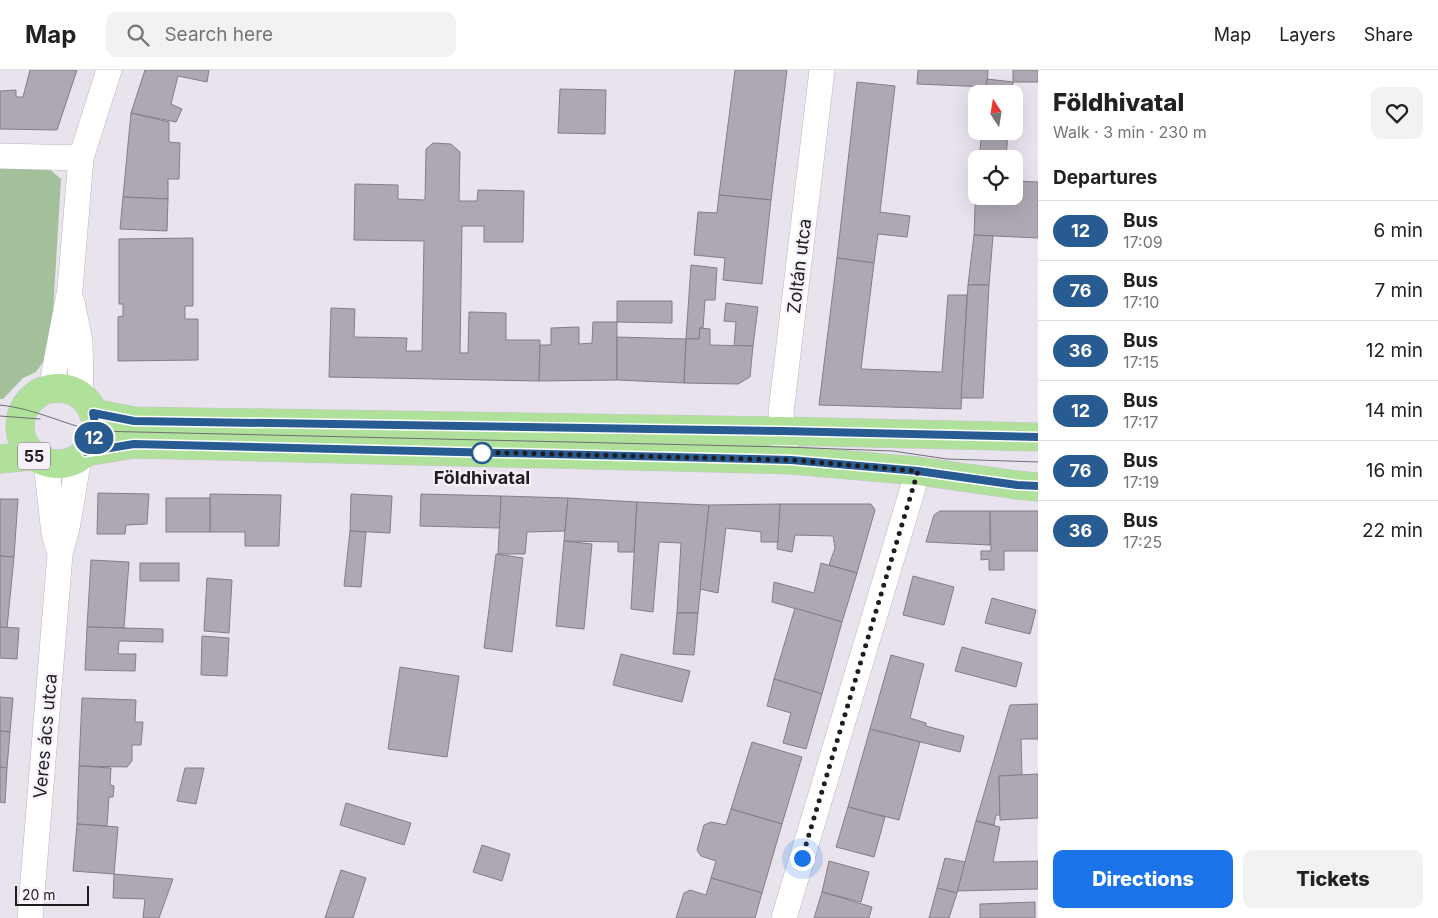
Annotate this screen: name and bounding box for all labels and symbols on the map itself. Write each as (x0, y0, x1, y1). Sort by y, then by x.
north arrow (968, 85, 1022, 140)
street label: Zoltán utca (783, 217, 815, 315)
line badge: 12 (72, 422, 116, 454)
road number: 55 (18, 442, 50, 470)
marker: Földhivatal (471, 442, 493, 464)
place label: Földhivatal (434, 467, 530, 488)
street label: Veres ács utca (29, 673, 61, 799)
your location (790, 846, 815, 871)
scale bar (15, 883, 89, 906)

